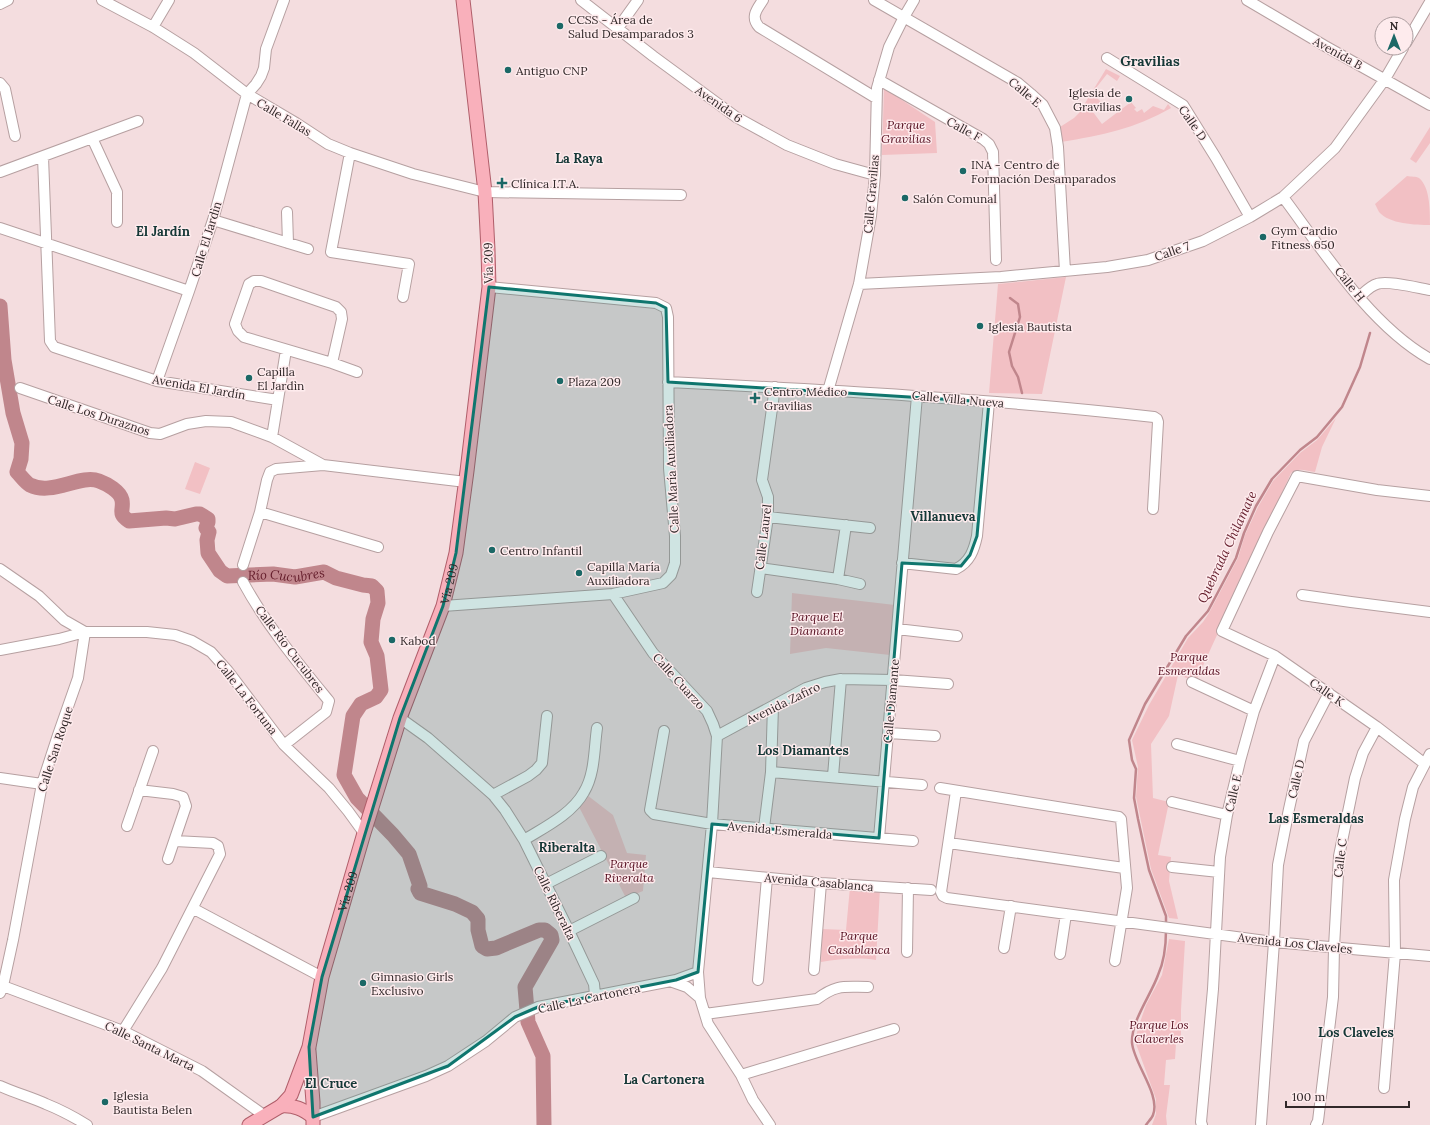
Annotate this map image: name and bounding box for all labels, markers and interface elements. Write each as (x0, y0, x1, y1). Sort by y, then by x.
place label: CCSS - Área de Salud Desamparados 3 (568, 12, 694, 41)
north arrow (1374, 16, 1414, 56)
text: N (1390, 19, 1399, 33)
marker: CCSS - Área de Salud Desamparados 3 (555, 21, 565, 31)
street label: Avenida B (1310, 33, 1365, 73)
district label: Gravilias (1120, 52, 1180, 70)
place label: Antiguo CNP (515, 63, 588, 78)
marker: Antiguo CNP (503, 65, 513, 75)
street label: Calle E (1006, 74, 1044, 110)
street label: Avenida 6 (692, 82, 745, 126)
place label: Iglesia de Gravilias (1068, 85, 1121, 114)
marker: Iglesia de Gravilias (1124, 94, 1134, 104)
street label: Calle Fallas (254, 95, 315, 139)
street label: Calle D (1175, 102, 1211, 144)
street label: Calle F (944, 113, 984, 145)
park label: Parque Gravilias (881, 117, 931, 146)
district label: La Raya (555, 150, 603, 167)
street label: Calle Gravilias (860, 154, 882, 234)
place label: INA - Centro de Formación Desamparados (971, 157, 1117, 186)
marker: INA - Centro de Formación Desamparados (958, 166, 968, 176)
place label: Clínica I.T.A. (511, 176, 579, 191)
marker: Clínica I.T.A. (496, 177, 508, 189)
place label: Salón Comunal (913, 191, 997, 206)
marker: Salón Comunal (900, 193, 910, 203)
street label: Calle El Jardìn (187, 199, 225, 279)
district label: El Jardín (136, 223, 191, 240)
place label: Gym Cardio Fitness 650 (1271, 223, 1338, 252)
marker: Gym Cardio Fitness 650 (1258, 232, 1268, 242)
street label: Calle 7 (1152, 238, 1192, 264)
street label: Vía 209 (480, 242, 496, 285)
street label: Calle H (1332, 264, 1368, 304)
place label: Iglesia Bautista (988, 319, 1072, 334)
marker: Iglesia Bautista (975, 321, 985, 331)
place label: Capilla El Jardìn (257, 364, 304, 393)
street label: Avenida El Jardín (150, 371, 247, 403)
marker: Capilla El Jardìn (244, 373, 254, 383)
place label: Plaza 209 (568, 374, 621, 389)
marker: Plaza 209 (555, 376, 565, 386)
place label: Centro Médico Gravilias (764, 384, 847, 413)
street label: Calle Villa Nueva (911, 387, 1005, 411)
street label: Calle Los Duraznos (46, 391, 153, 439)
marker: Centro Médico Gravilias (749, 392, 761, 404)
street label: Calle María Auxiliadora (660, 404, 682, 534)
water label: Quebrada Chilamate (1193, 488, 1261, 606)
street label: Calle Laurel (752, 503, 774, 571)
district label: Villanueva (910, 508, 976, 525)
place label: Centro Infantil (500, 543, 582, 558)
marker: Centro Infantil (487, 545, 497, 555)
place label: Capilla María Auxiliadora (586, 559, 660, 588)
street label: Vía 209 (436, 562, 461, 606)
water label: Río Cucubres (247, 564, 326, 586)
marker: Capilla María Auxiliadora (574, 568, 584, 578)
street label: Calle Río Cucubres (252, 603, 328, 696)
park label: Parque El Diamante (790, 609, 844, 638)
place label: Kabod (400, 633, 436, 648)
marker: Kabod (387, 635, 397, 645)
park label: Parque Esmeraldas (1158, 649, 1220, 678)
street label: Calle Cuarzo (650, 650, 708, 712)
street label: Calle La Fortuna (213, 656, 281, 738)
street label: Calle Diamante (880, 658, 902, 744)
street label: Calle K (1307, 675, 1348, 710)
street label: Avenida Zafiro (743, 679, 822, 728)
street label: Calle San Roque (34, 704, 76, 794)
district label: Los Diamantes (757, 742, 849, 759)
street label: Calle D (1284, 758, 1308, 800)
street label: Calle E (1221, 773, 1245, 813)
district label: Las Esmeraldas (1268, 810, 1364, 827)
street label: Avenida Esmeralda (726, 818, 833, 842)
street label: Calle C (1330, 837, 1350, 878)
district label: Riberalta (539, 839, 596, 856)
park label: Parque Riveralta (604, 856, 654, 885)
street label: Calle Riberalta (531, 864, 579, 942)
street label: Vía 209 (334, 869, 360, 914)
street label: Avenida Casablanca (763, 870, 874, 894)
park label: Parque Casablanca (828, 928, 891, 957)
street label: Avenida Los Claveles (1236, 929, 1353, 957)
place label: Gimnasio Girls Exclusivo (371, 969, 454, 998)
marker: Gimnasio Girls Exclusivo (358, 978, 368, 988)
street label: Calle La Cartonera (537, 980, 641, 1016)
park label: Parque Los Claverles (1129, 1017, 1189, 1046)
street label: Calle Santa Marta (103, 1018, 197, 1074)
district label: Los Claveles (1318, 1024, 1394, 1041)
district label: La Cartonera (623, 1071, 705, 1088)
district label: El Cruce (305, 1075, 357, 1092)
scale bar (1286, 1083, 1409, 1109)
place label: Iglesia Bautista Belen (113, 1088, 192, 1117)
text: 100 m (1292, 1089, 1325, 1104)
marker: Iglesia Bautista Belen (100, 1097, 110, 1107)

